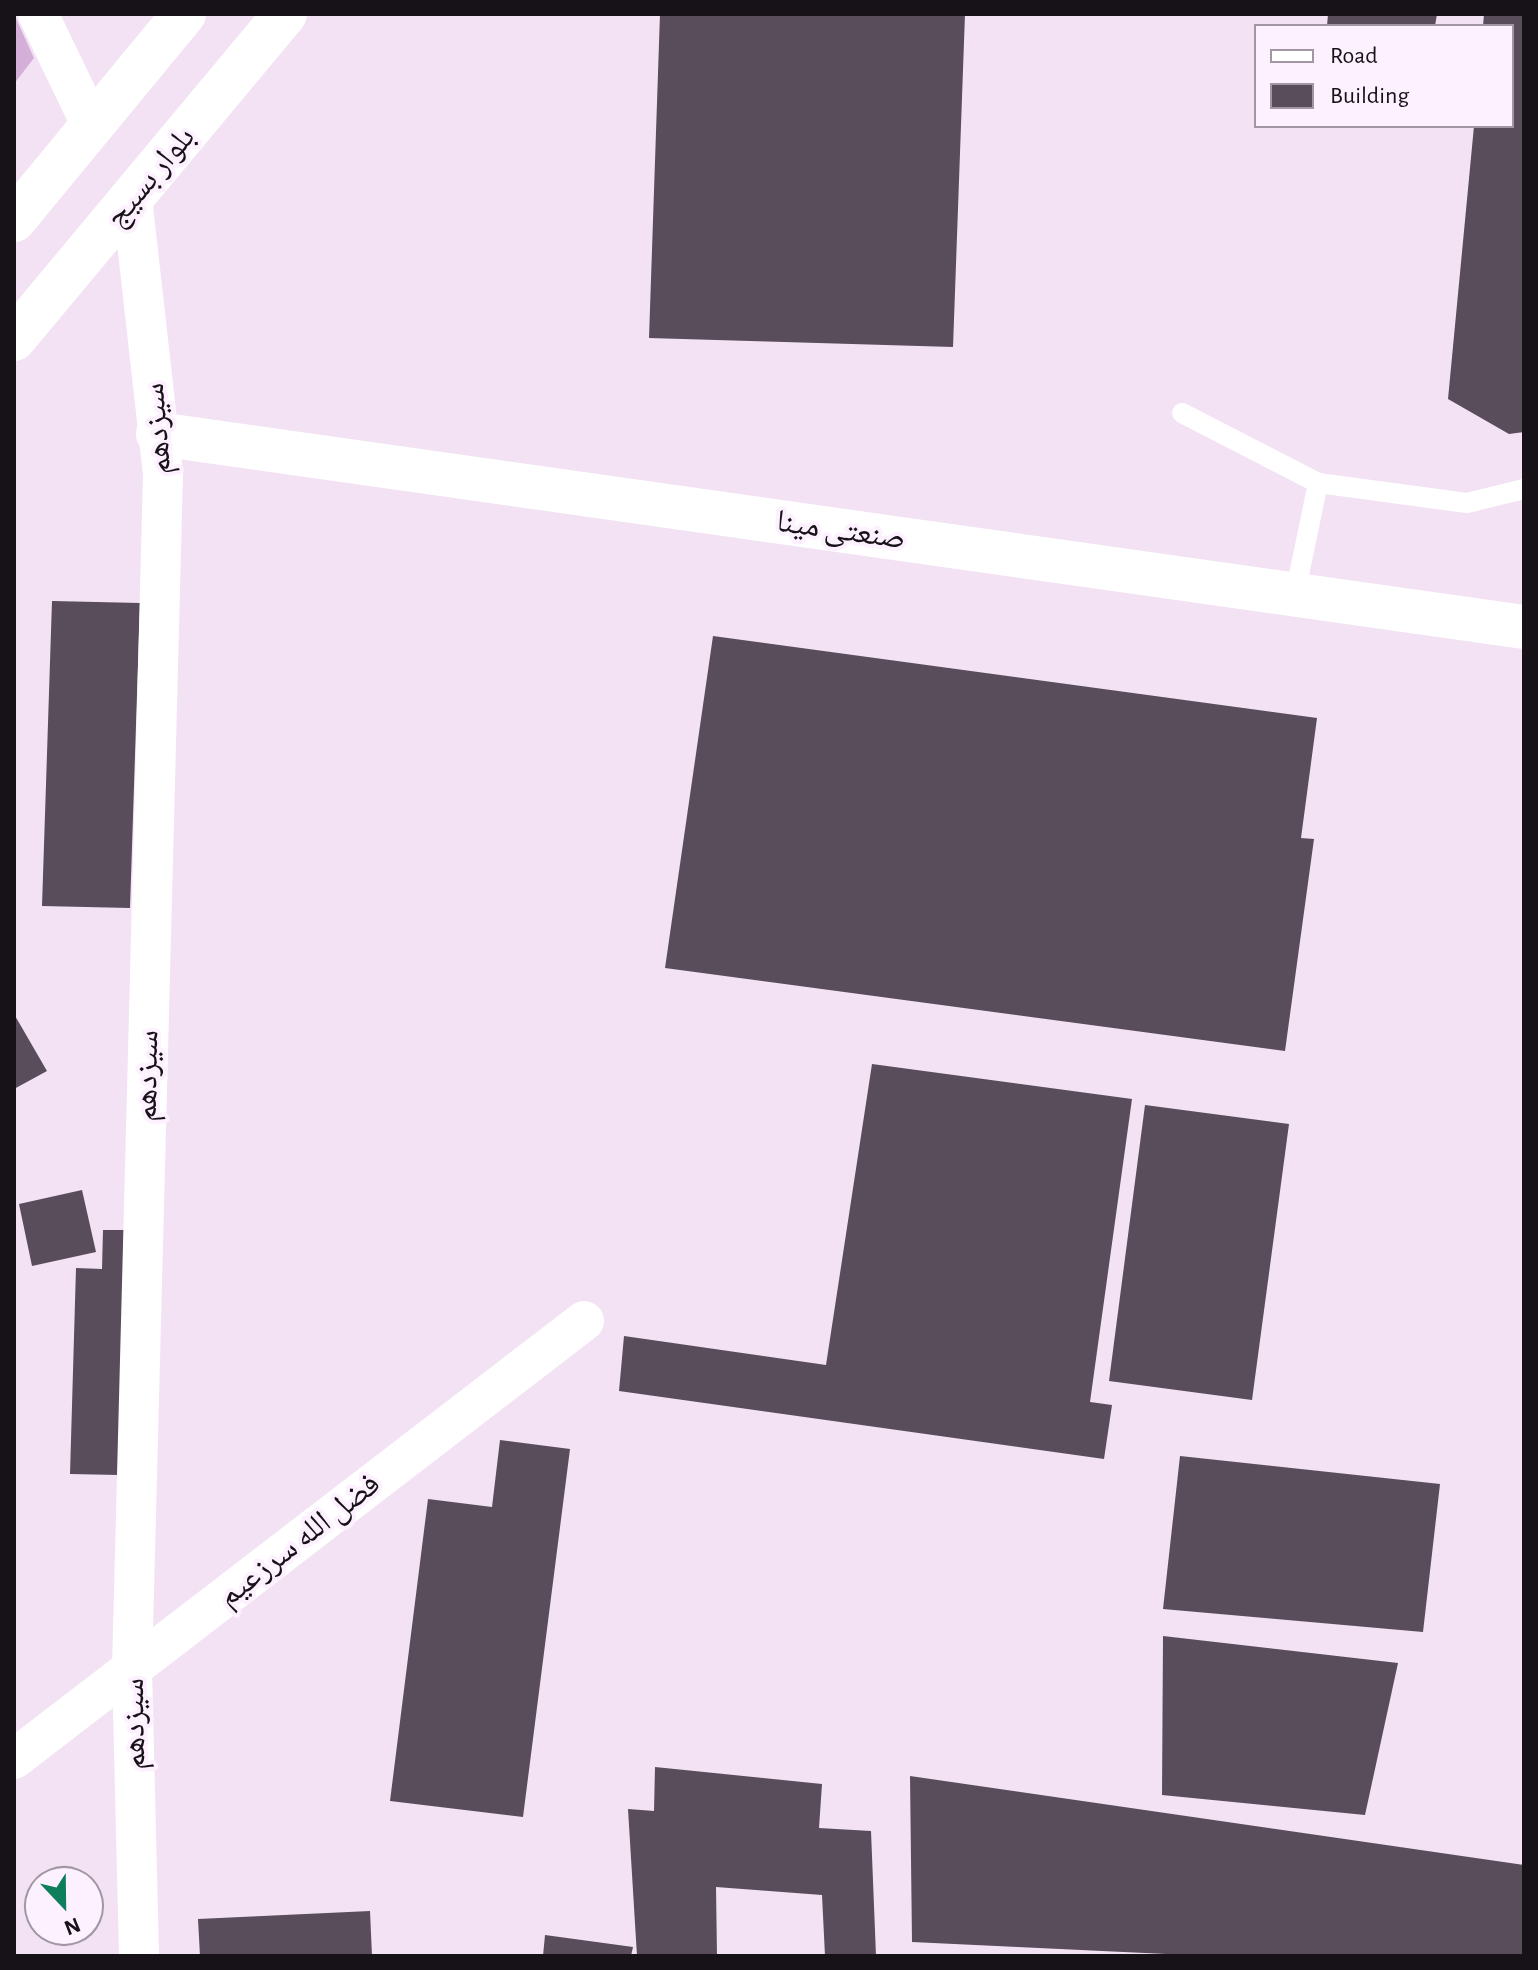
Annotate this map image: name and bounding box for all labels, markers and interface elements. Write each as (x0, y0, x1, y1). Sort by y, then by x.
legend (1254, 24, 1514, 128)
text: Road (1330, 44, 1378, 68)
text: Building (1330, 84, 1409, 108)
street label: بلوار بسیج (97, 119, 203, 235)
street label: سیزدهم (134, 382, 180, 476)
street label: صنعتی مینا (774, 502, 908, 558)
street label: سیزدهم (127, 1030, 167, 1122)
street label: فضل الله سرزعیم (210, 1465, 388, 1615)
street label: سیزدهم (114, 1678, 154, 1770)
north arrow (24, 1866, 104, 1946)
text: N (61, 1913, 83, 1939)

